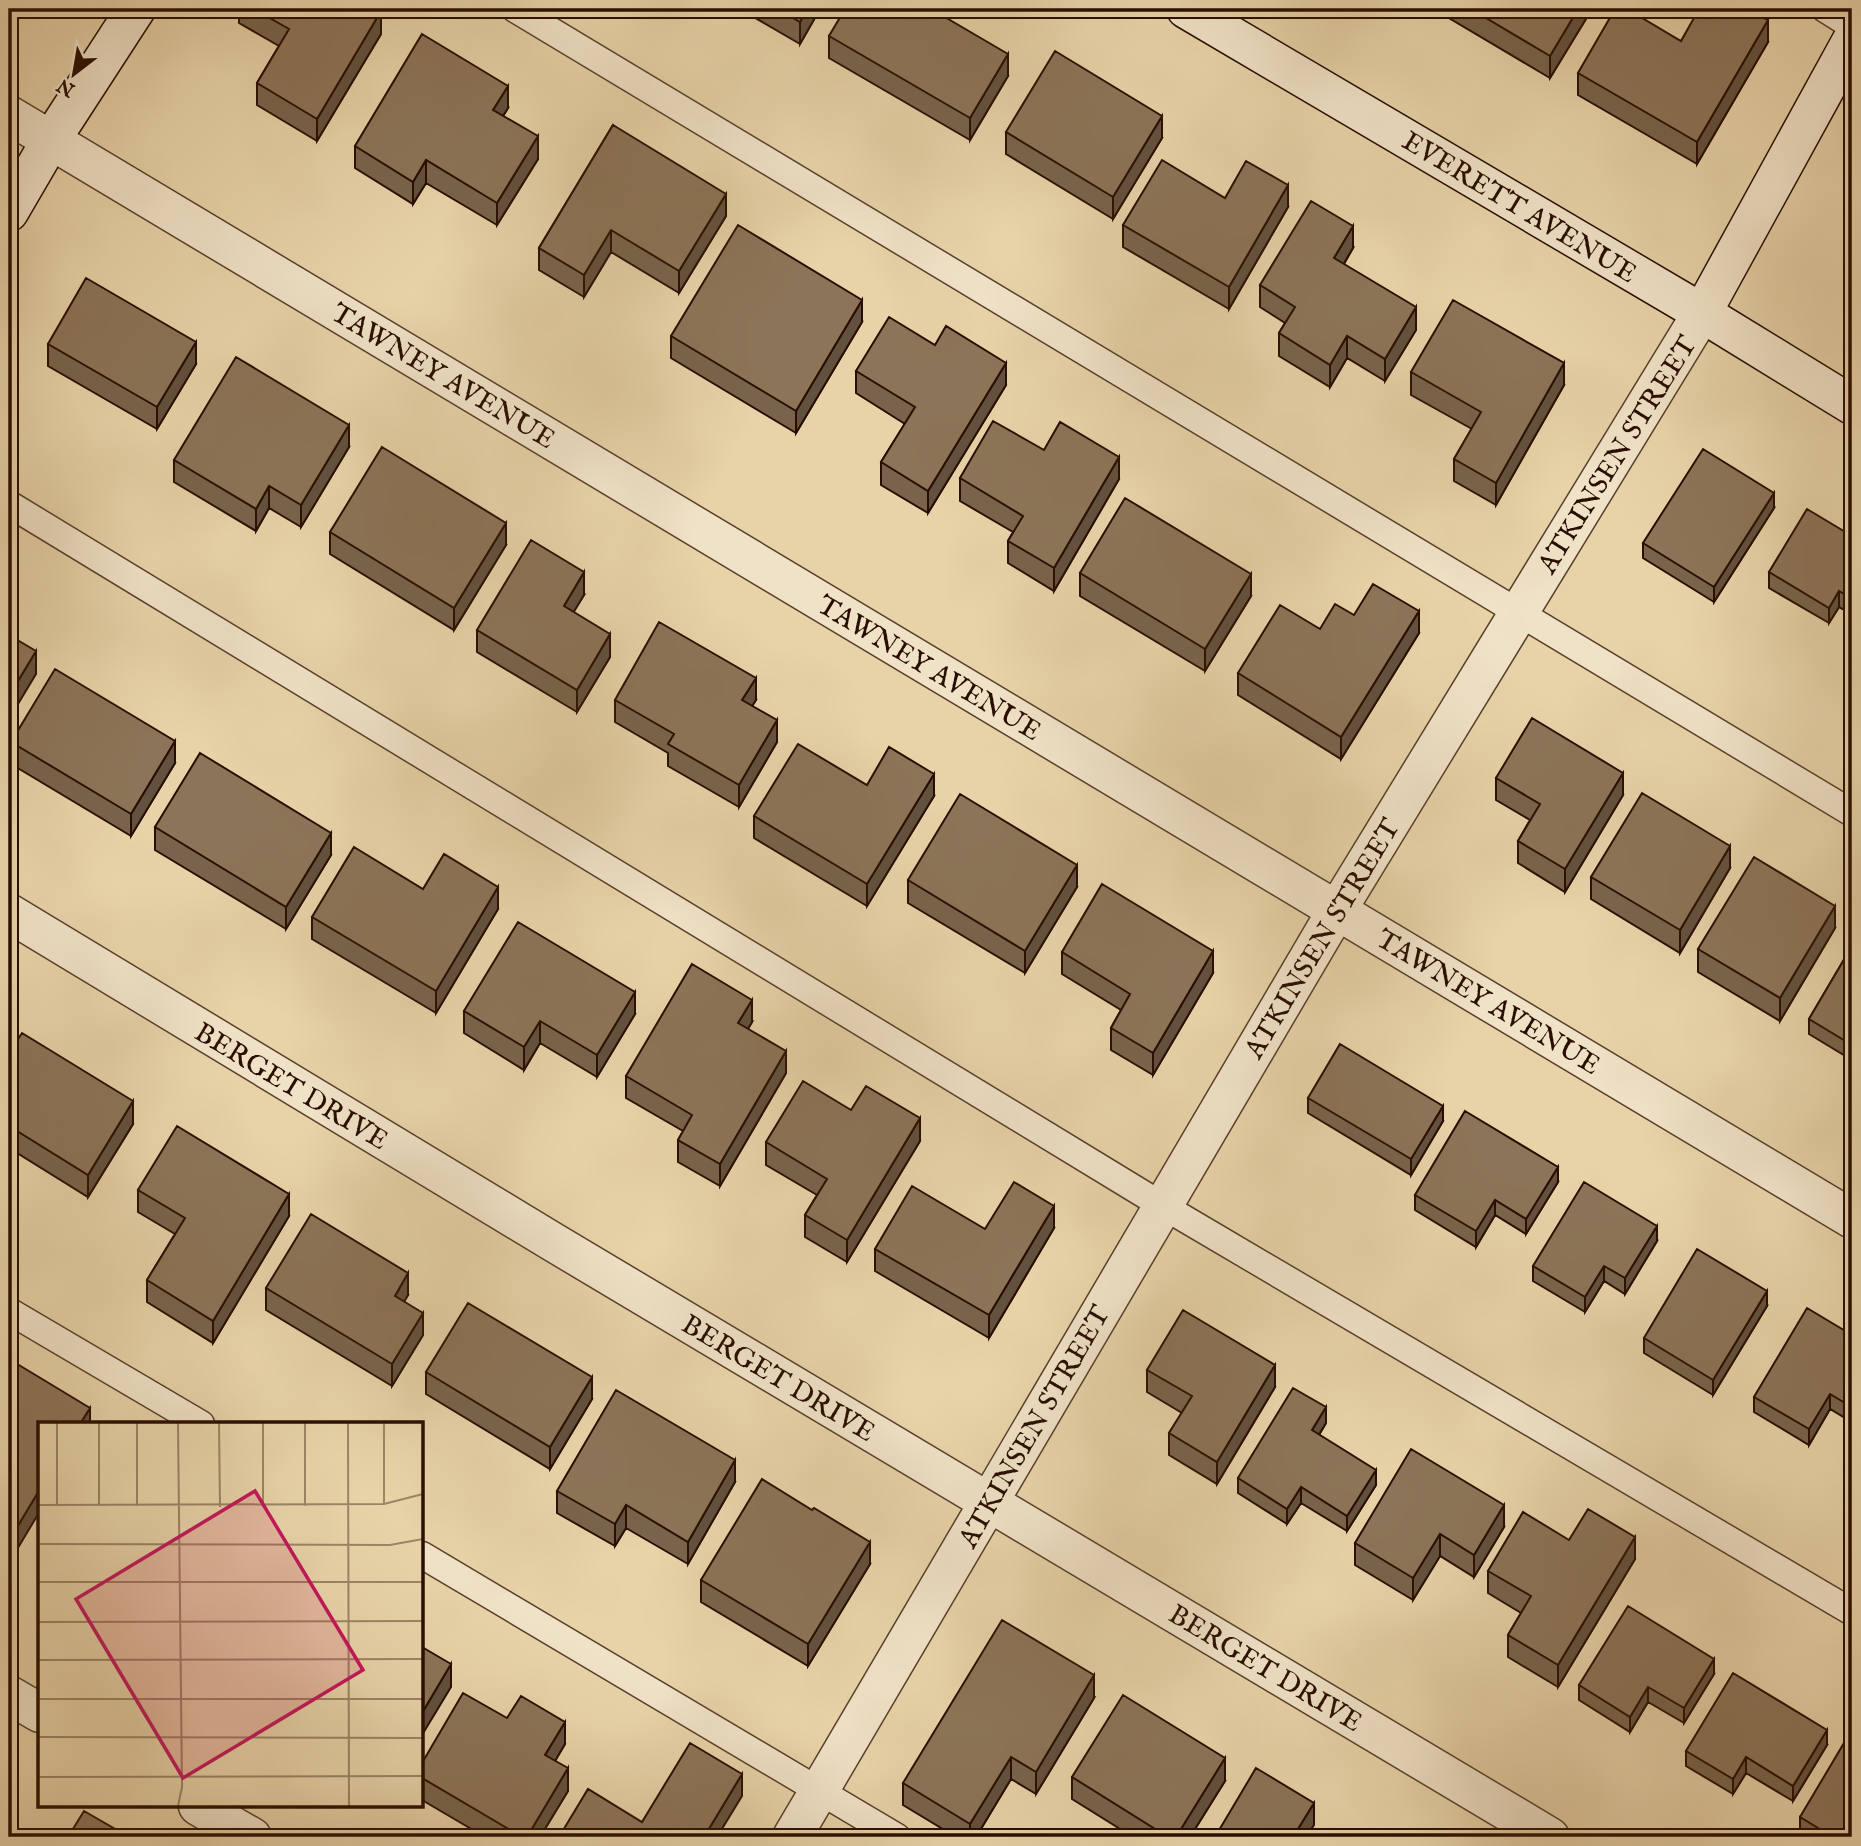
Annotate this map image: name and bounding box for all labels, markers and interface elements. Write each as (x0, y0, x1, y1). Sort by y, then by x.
north arrow (38, 38, 108, 108)
text: N (53, 72, 80, 102)
street label: EVERETT AVENUE (1395, 124, 1642, 292)
street label: TAWNEY AVENUE (324, 296, 561, 458)
street label: ATKINSEN STREET (1530, 329, 1706, 582)
street label: TAWNEY AVENUE (810, 588, 1047, 750)
street label: ATKINSEN STREET (1237, 812, 1409, 1067)
street label: TAWNEY AVENUE (1369, 922, 1606, 1084)
street label: BERGET DRIVE (188, 1016, 394, 1159)
street label: ATKINSEN STREET (951, 1299, 1119, 1556)
street label: BERGET DRIVE (675, 1308, 881, 1451)
inset map (38, 1422, 424, 1808)
street label: BERGET DRIVE (1162, 1598, 1368, 1741)

